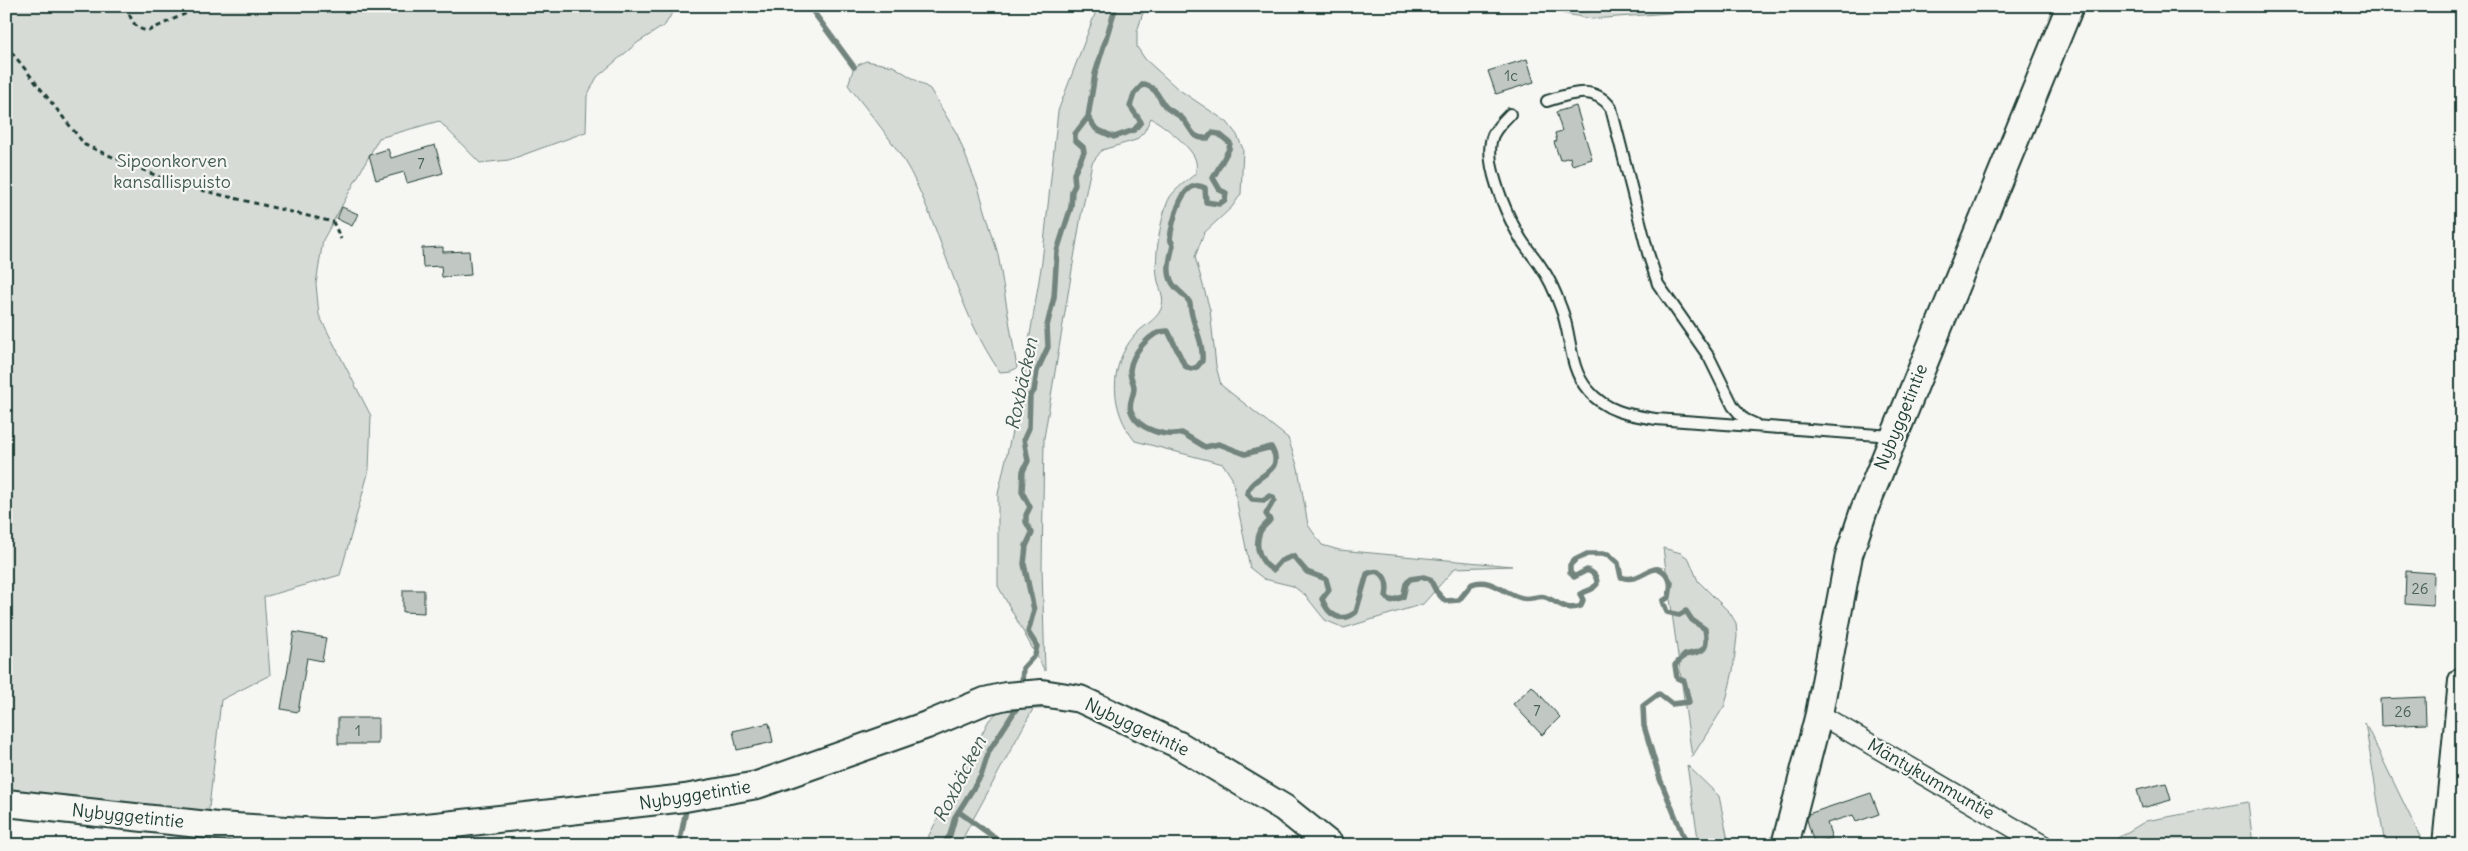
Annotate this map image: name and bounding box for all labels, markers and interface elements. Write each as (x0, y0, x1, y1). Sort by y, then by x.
house number: 1c (1504, 66, 1518, 85)
park label: Sipoonkorven kansallispuisto (113, 149, 231, 193)
house number: 7 (417, 154, 425, 173)
water label: Roxbäcken (1000, 335, 1043, 432)
street label: Nybyggetintie (1869, 360, 1932, 473)
house number: 26 (2412, 579, 2428, 598)
street label: Nybyggetintie (1081, 692, 1193, 761)
house number: 7 (1533, 701, 1541, 720)
house number: 26 (2395, 702, 2411, 721)
house number: 1 (355, 721, 361, 740)
water label: Roxbäcken (927, 731, 991, 826)
street label: Mäntykummuntie (1864, 733, 1999, 824)
street label: Nybyggetintie (637, 774, 752, 815)
street label: Nybyggetintie (71, 798, 185, 833)

